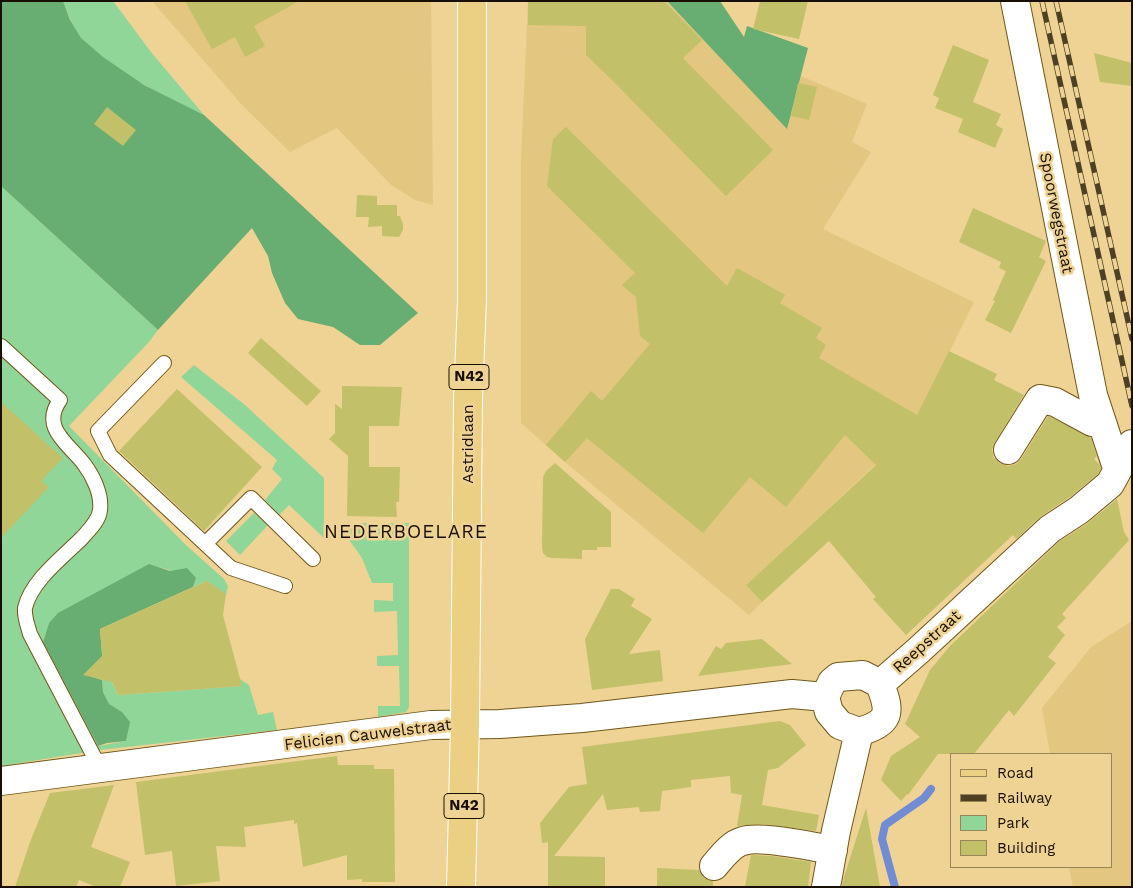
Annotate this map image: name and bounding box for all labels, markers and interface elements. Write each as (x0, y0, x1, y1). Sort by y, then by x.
street label: Spoorwegstraat (1035, 151, 1077, 275)
road number: N42 (449, 364, 489, 390)
street label: Astridlaan (458, 404, 478, 484)
district label: NEDERBOELARE (323, 521, 489, 543)
street label: Reepstraat (889, 606, 965, 678)
street label: Felicien Cauwelstraat (283, 715, 453, 755)
legend (950, 753, 1113, 868)
text: Road (997, 764, 1034, 782)
text: Railway (997, 789, 1052, 807)
road number: N42 (444, 794, 484, 818)
text: Park (997, 814, 1029, 832)
text: Building (997, 839, 1055, 857)

